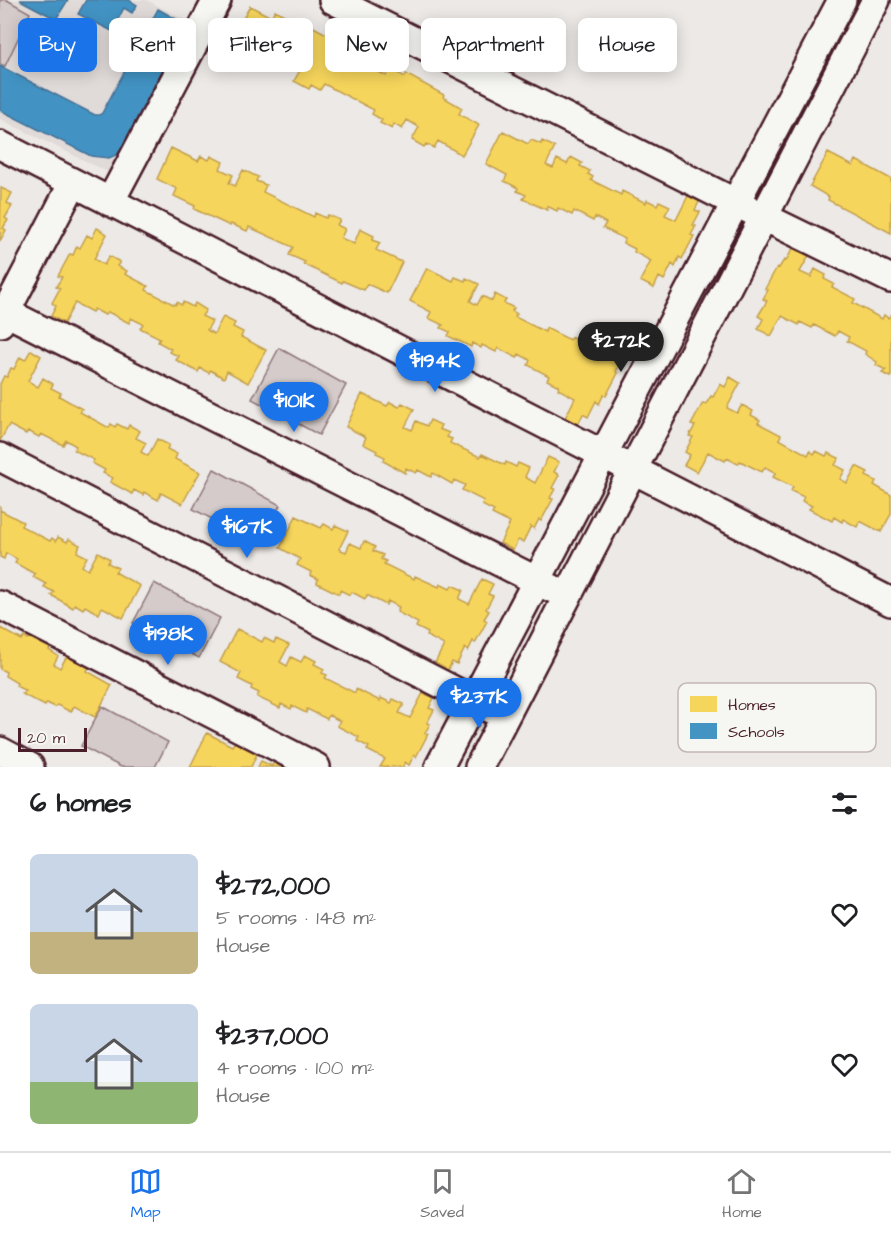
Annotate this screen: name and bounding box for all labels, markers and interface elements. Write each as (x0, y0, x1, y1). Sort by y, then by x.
chip: Buy (18, 18, 97, 72)
chip: Rent (109, 18, 196, 72)
chip: Filters (208, 18, 313, 72)
chip: New (325, 18, 409, 72)
chip: Apartment (421, 18, 566, 72)
chip: House (578, 18, 677, 72)
pin: $272K (579, 322, 663, 373)
text: $272K (592, 327, 650, 355)
pin: $194K (393, 342, 477, 393)
text: $194K (410, 347, 460, 375)
pin: $101K (252, 382, 336, 433)
text: $101K (274, 387, 314, 415)
pin: $167K (205, 508, 289, 559)
text: $167K (222, 513, 272, 541)
pin: $198K (126, 615, 210, 666)
text: $198K (143, 620, 193, 648)
pin: $237K (437, 678, 521, 729)
text: $237K (450, 683, 508, 711)
legend (678, 683, 876, 752)
text: Homes (728, 694, 776, 716)
text: Schools (728, 721, 785, 743)
scale bar (18, 725, 87, 752)
text: 20 m (27, 727, 65, 749)
text: 6 homes (30, 785, 132, 821)
icon: filters (828, 787, 861, 820)
text: $272,000 (216, 868, 330, 904)
icon: home (78, 878, 150, 950)
icon: heart (828, 898, 861, 931)
text: 5 rooms · 148 m² (216, 904, 376, 932)
text: House (216, 932, 270, 960)
text: $237,000 (216, 1018, 328, 1054)
icon: home (78, 1028, 150, 1100)
icon: heart (828, 1048, 861, 1081)
text: 4 rooms · 100 m² (216, 1054, 374, 1082)
text: House (216, 1082, 270, 1110)
tab: Map (129, 1165, 162, 1223)
tab: Saved (420, 1165, 464, 1223)
tab: Home (722, 1165, 762, 1223)

